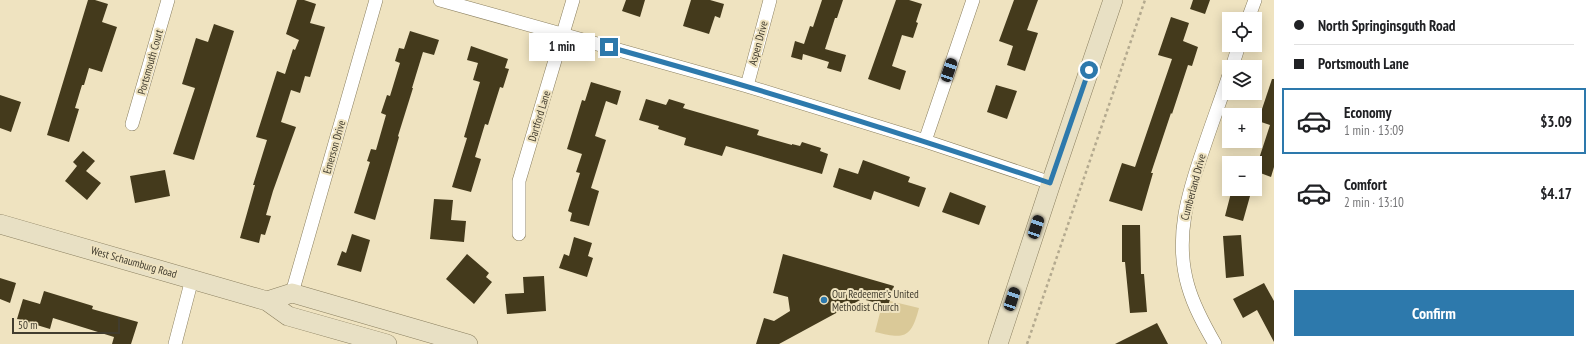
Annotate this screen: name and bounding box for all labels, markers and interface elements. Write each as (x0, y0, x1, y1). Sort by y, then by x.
map controls (1222, 12, 1262, 196)
button: locate (1222, 12, 1262, 52)
text: North Springinsguth Road (1318, 16, 1456, 35)
street label: Aspen Drive (745, 19, 771, 67)
street label: Portsmouth Court (134, 28, 166, 96)
callout: 1 min (529, 33, 595, 61)
text: 1 min (549, 38, 575, 55)
route end (600, 38, 618, 56)
text: Portsmouth Lane (1318, 54, 1409, 73)
car (939, 57, 959, 83)
button: layers (1222, 60, 1262, 100)
route start (1080, 61, 1098, 79)
street label: Dartford Lane (525, 89, 553, 143)
icon: car (1296, 103, 1332, 139)
text: Economy (1344, 103, 1392, 122)
button: + (1222, 108, 1262, 148)
text: $3.09 (1540, 112, 1572, 131)
street label: Emerson Drive (320, 118, 348, 175)
text: 1 min · 13:09 (1344, 122, 1404, 139)
street label: Cumberland Drive (1177, 152, 1209, 222)
button: − (1222, 156, 1262, 196)
icon: car (1296, 175, 1332, 211)
text: Comfort (1344, 175, 1387, 194)
text: $4.17 (1540, 184, 1572, 203)
text: 2 min · 13:10 (1344, 194, 1404, 211)
car (1027, 214, 1045, 240)
street label: West Schaumburg Road (89, 243, 179, 281)
car (1003, 286, 1021, 312)
place label: Our Redeemer's United Methodist Church (832, 287, 919, 314)
button: Confirm (1294, 290, 1574, 336)
marker: Our Redeemer's United Methodist Church (819, 295, 829, 305)
scale bar (12, 316, 120, 335)
text: 50 m (18, 318, 37, 332)

